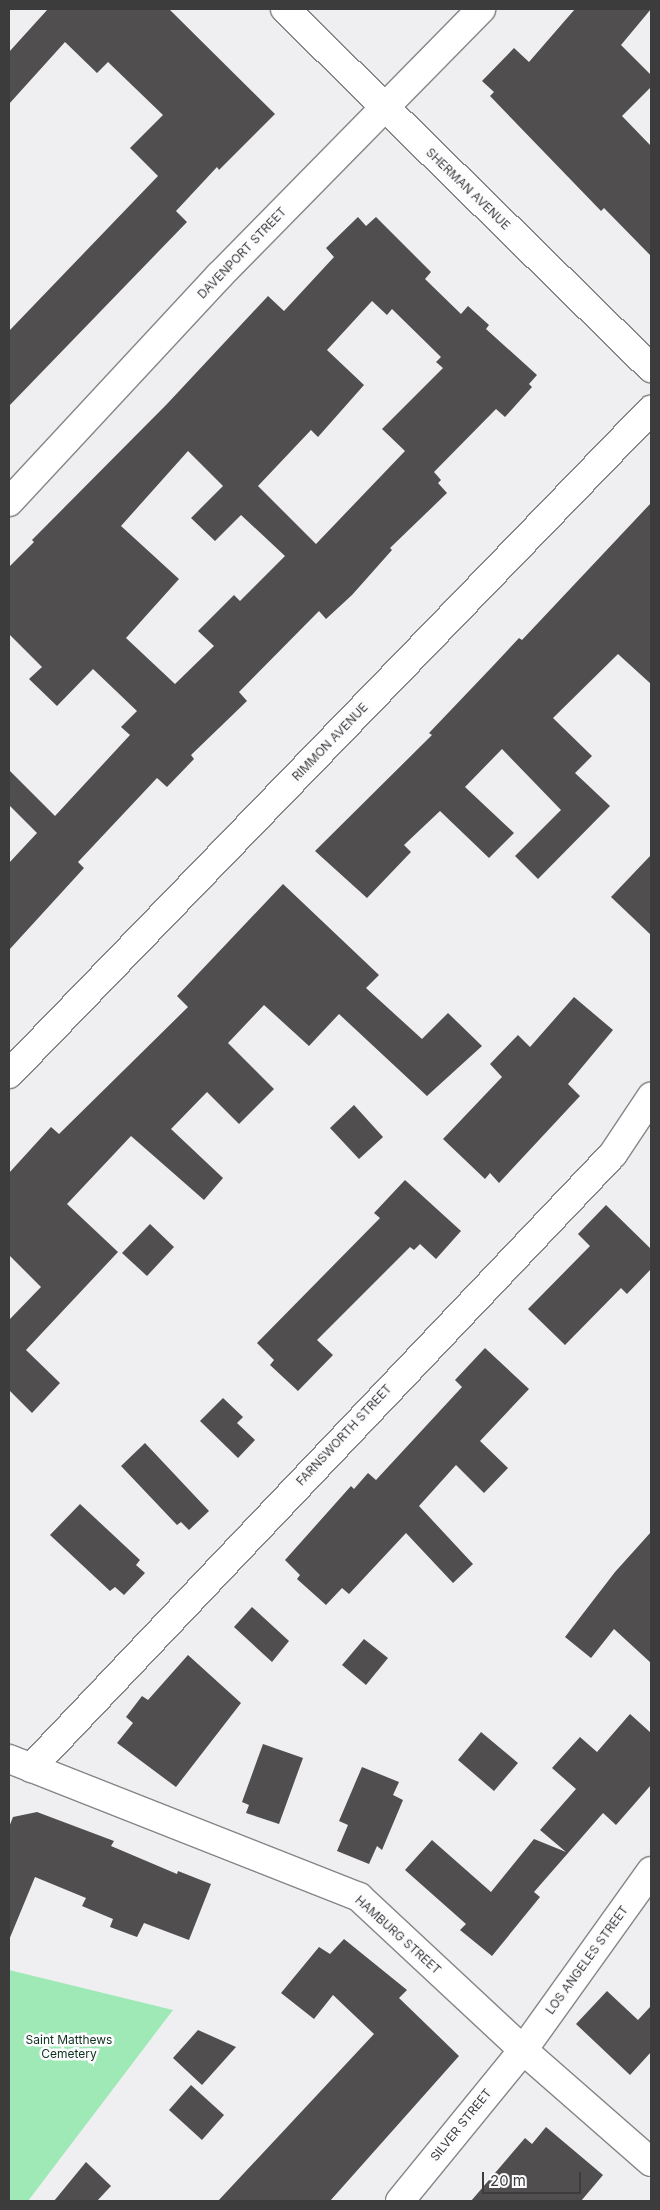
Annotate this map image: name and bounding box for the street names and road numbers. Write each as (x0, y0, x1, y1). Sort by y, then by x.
street label: SHERMAN AVENUE (423, 145, 513, 233)
street label: DAVENPORT STREET (195, 204, 289, 302)
street label: RIMMON AVENUE (289, 700, 371, 784)
street label: FARNSWORTH STREET (293, 1382, 395, 1488)
street label: HAMBURG STREET (352, 1893, 444, 1977)
street label: LOS ANGELES STREET (543, 1903, 631, 2017)
street label: SILVER STREET (427, 2086, 495, 2164)

